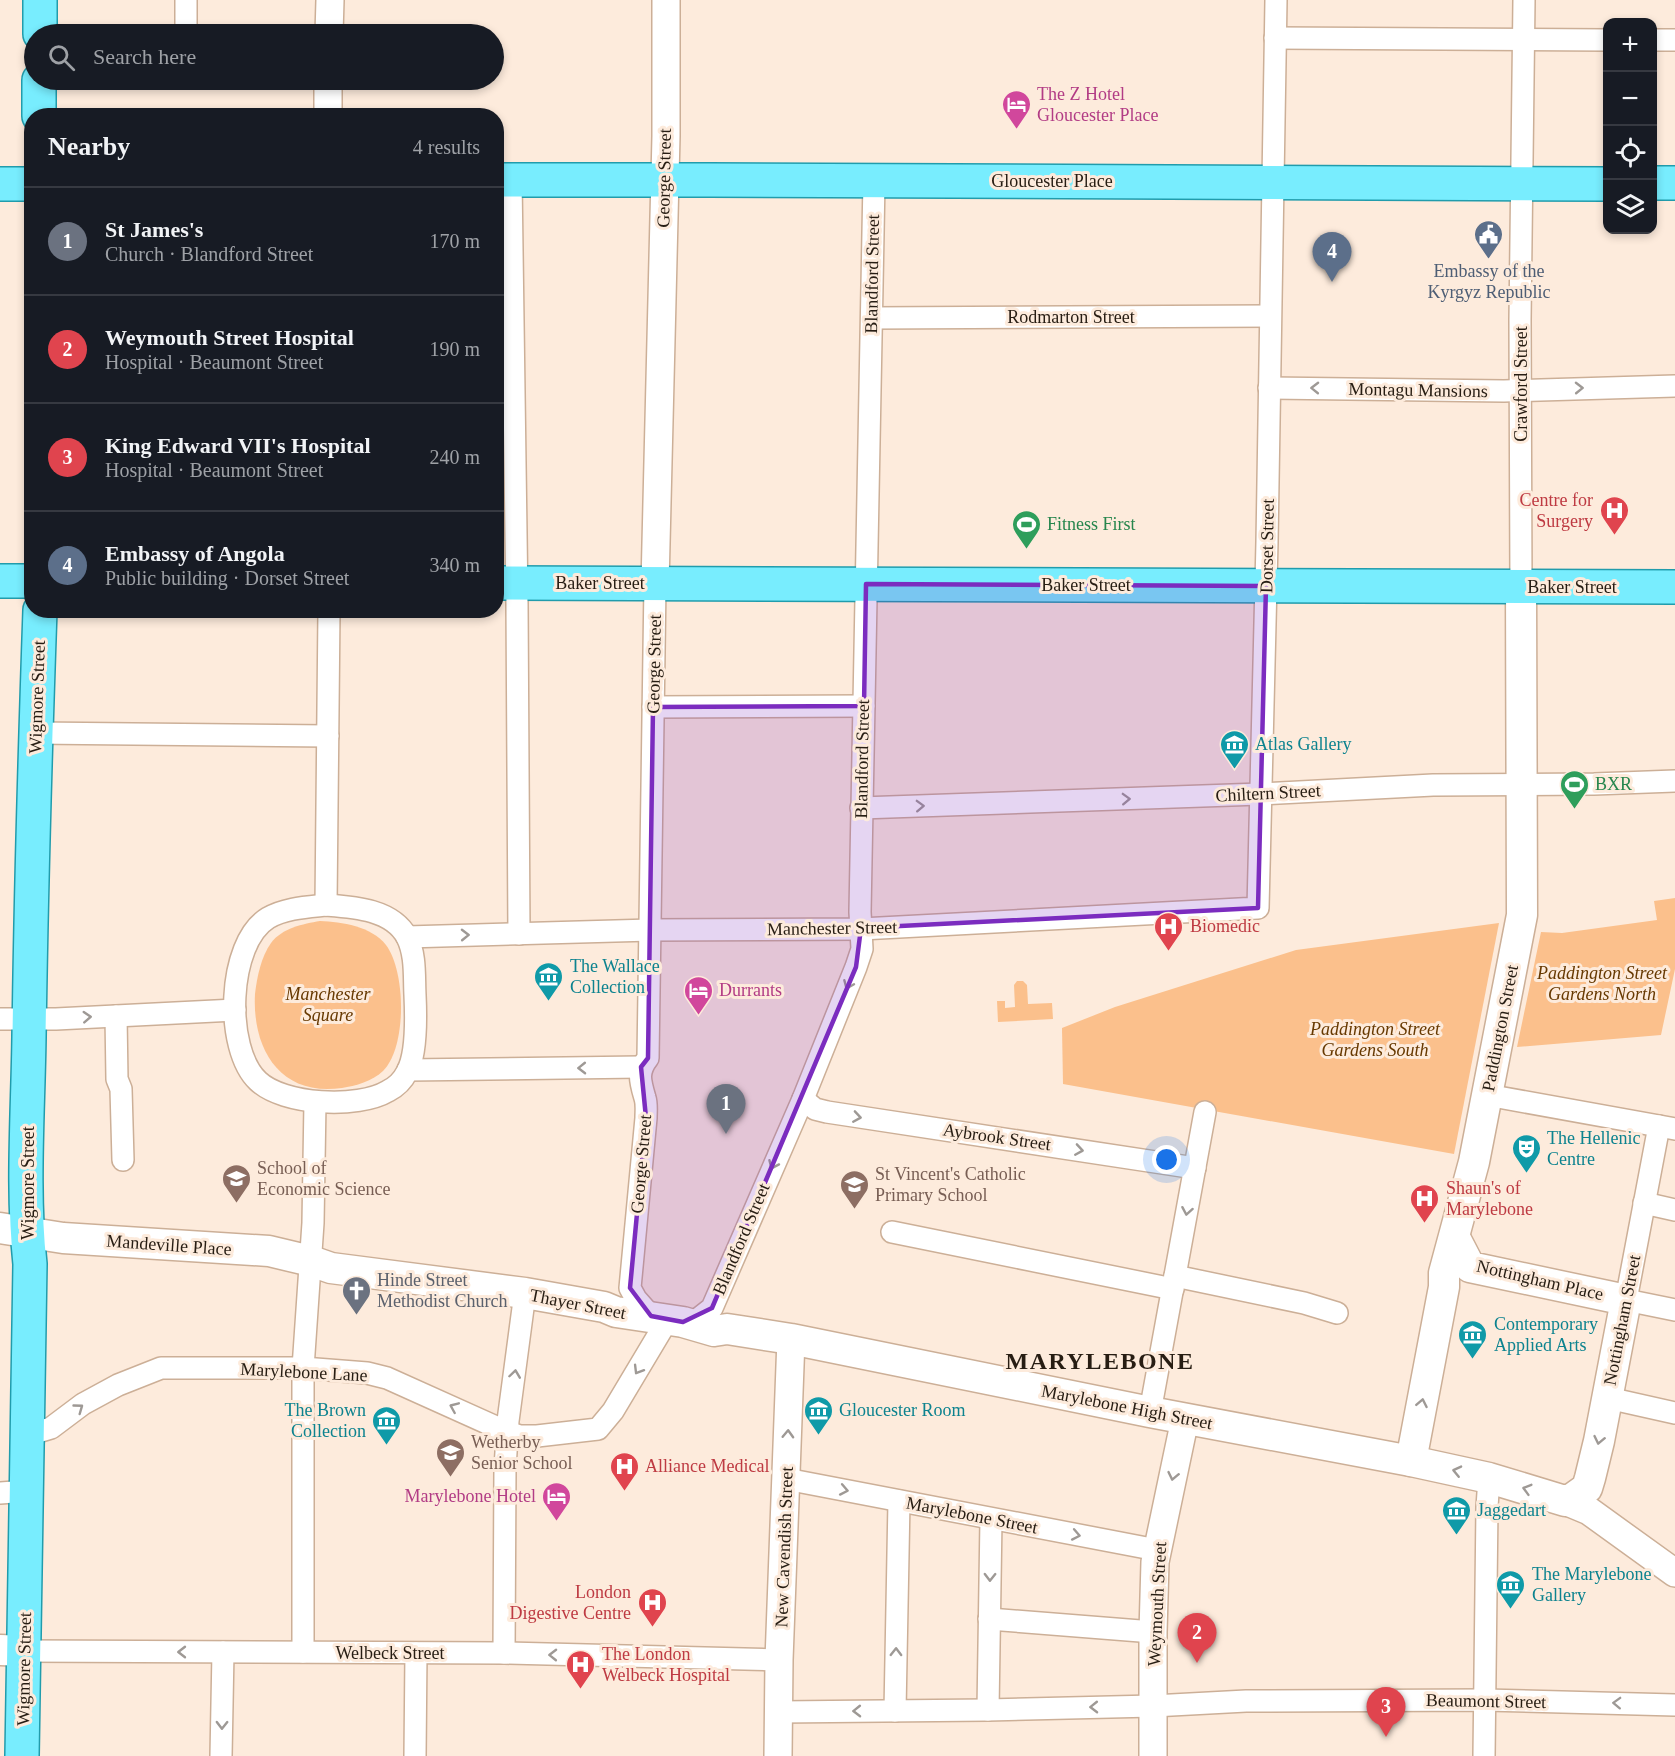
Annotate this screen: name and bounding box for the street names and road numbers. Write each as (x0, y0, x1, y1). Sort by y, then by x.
street label: George Street (653, 128, 675, 228)
street label: Gloucester Place (991, 171, 1113, 191)
street label: Blandford Street (861, 214, 883, 334)
street label: Rodmarton Street (1007, 307, 1135, 327)
street label: Crawford Street (1511, 326, 1531, 442)
street label: Montagu Mansions (1348, 379, 1488, 401)
street label: Dorset Street (1256, 499, 1278, 593)
street label: Baker Street (555, 573, 645, 593)
street label: Baker Street (1041, 575, 1131, 595)
street label: Baker Street (1527, 577, 1617, 597)
street label: George Street (643, 614, 665, 714)
street label: Wigmore Street (25, 640, 49, 754)
street label: Blandford Street (851, 699, 873, 819)
street label: Chiltern Street (1215, 780, 1321, 806)
street label: Manchester Street (767, 917, 897, 939)
street label: Paddington Street (1478, 963, 1522, 1093)
street label: George Street (627, 1114, 655, 1214)
street label: Aybrook Street (942, 1120, 1052, 1154)
street label: Wigmore Street (18, 1126, 38, 1240)
street label: Blandford Street (708, 1180, 774, 1298)
street label: Mandeville Place (106, 1231, 232, 1259)
street label: Nottingham Street (1600, 1253, 1644, 1387)
street label: Nottingham Place (1475, 1256, 1605, 1304)
street label: Thayer Street (528, 1285, 628, 1323)
street label: Marylebone Lane (240, 1359, 368, 1385)
street label: Marylebone High Street (1040, 1381, 1214, 1433)
street label: New Cavendish Street (771, 1466, 797, 1628)
street label: Marylebone Street (905, 1492, 1039, 1538)
street label: Weymouth Street (1144, 1541, 1170, 1667)
street label: Wigmore Street (13, 1612, 35, 1726)
street label: Welbeck Street (335, 1643, 445, 1663)
street label: Beaumont Street (1426, 1690, 1546, 1712)

